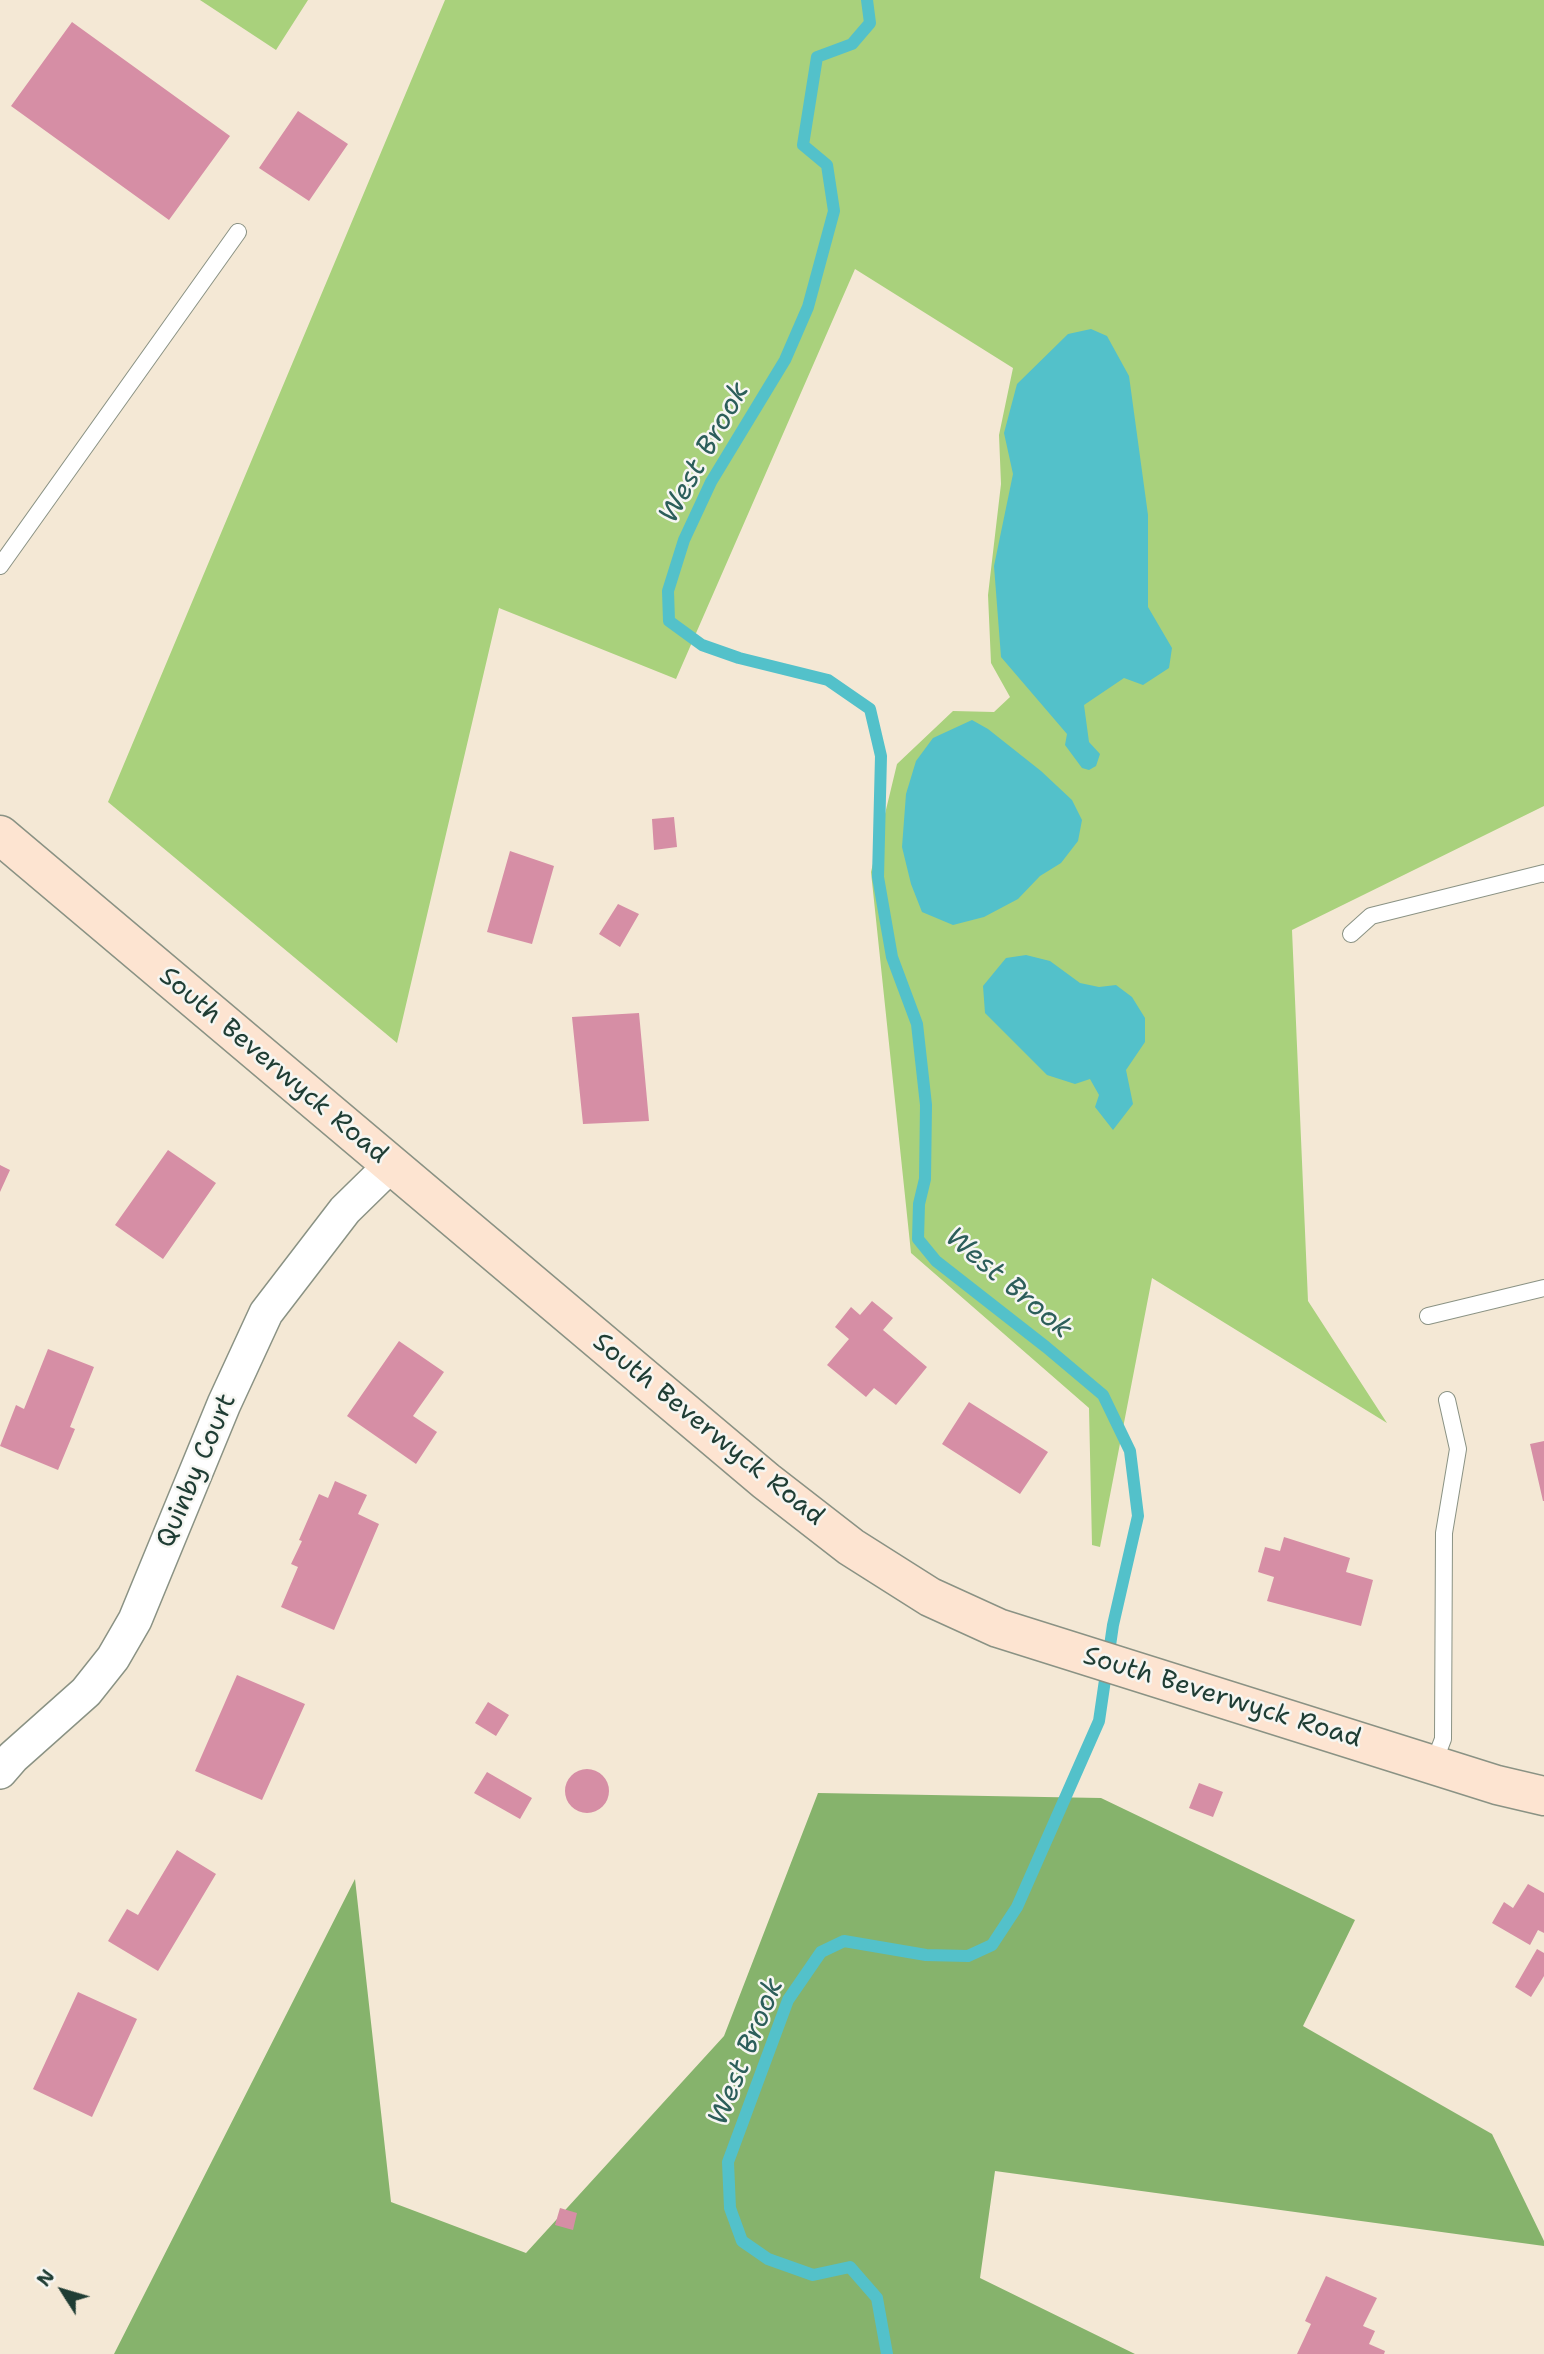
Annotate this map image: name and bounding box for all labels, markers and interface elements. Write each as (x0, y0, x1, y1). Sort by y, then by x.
water label: West Brook (653, 377, 757, 529)
street label: South Beverwyck Road (152, 961, 394, 1171)
water label: West Brook (938, 1221, 1078, 1347)
street label: South Beverwyck Road (586, 1327, 830, 1533)
street label: Quinby Court (151, 1389, 243, 1553)
street label: South Beverwyck Road (1079, 1641, 1365, 1755)
water label: West Brook (702, 1974, 792, 2130)
north arrow (28, 2256, 98, 2326)
text: N (31, 2265, 60, 2292)

